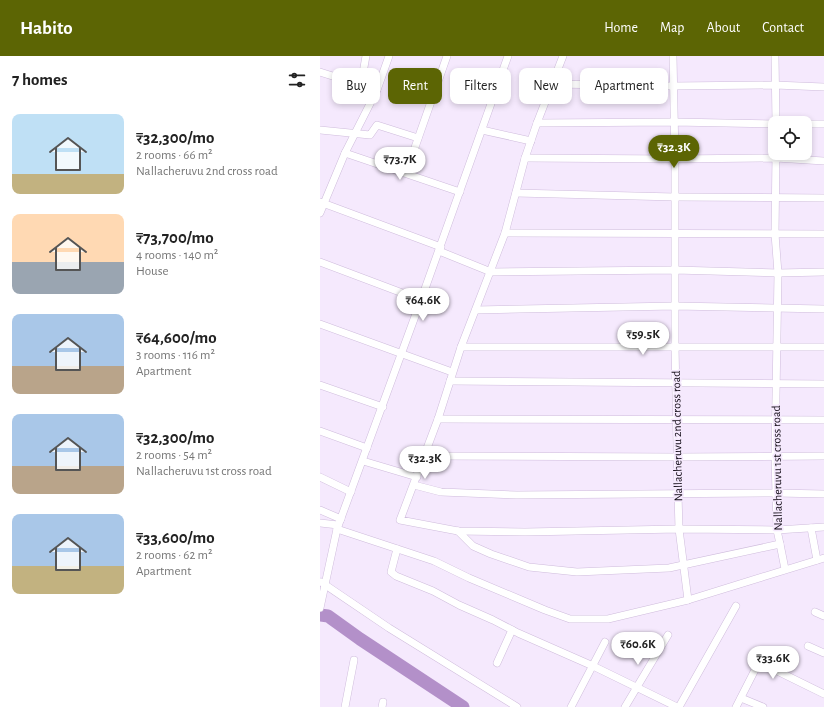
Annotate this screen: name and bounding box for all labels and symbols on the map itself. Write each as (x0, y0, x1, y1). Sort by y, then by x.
pin: ₹32.3K (641, 135, 707, 169)
pin: ₹73.7K (367, 147, 433, 181)
pin: ₹64.6K (390, 288, 456, 322)
pin: ₹59.5K (610, 322, 676, 356)
street label: Nallacheruvu 2nd cross road (670, 370, 684, 502)
street label: Nallacheruvu 1st cross road (770, 405, 784, 531)
pin: ₹32.3K (392, 446, 458, 480)
pin: ₹60.6K (605, 632, 671, 666)
pin: ₹33.6K (740, 646, 806, 680)

